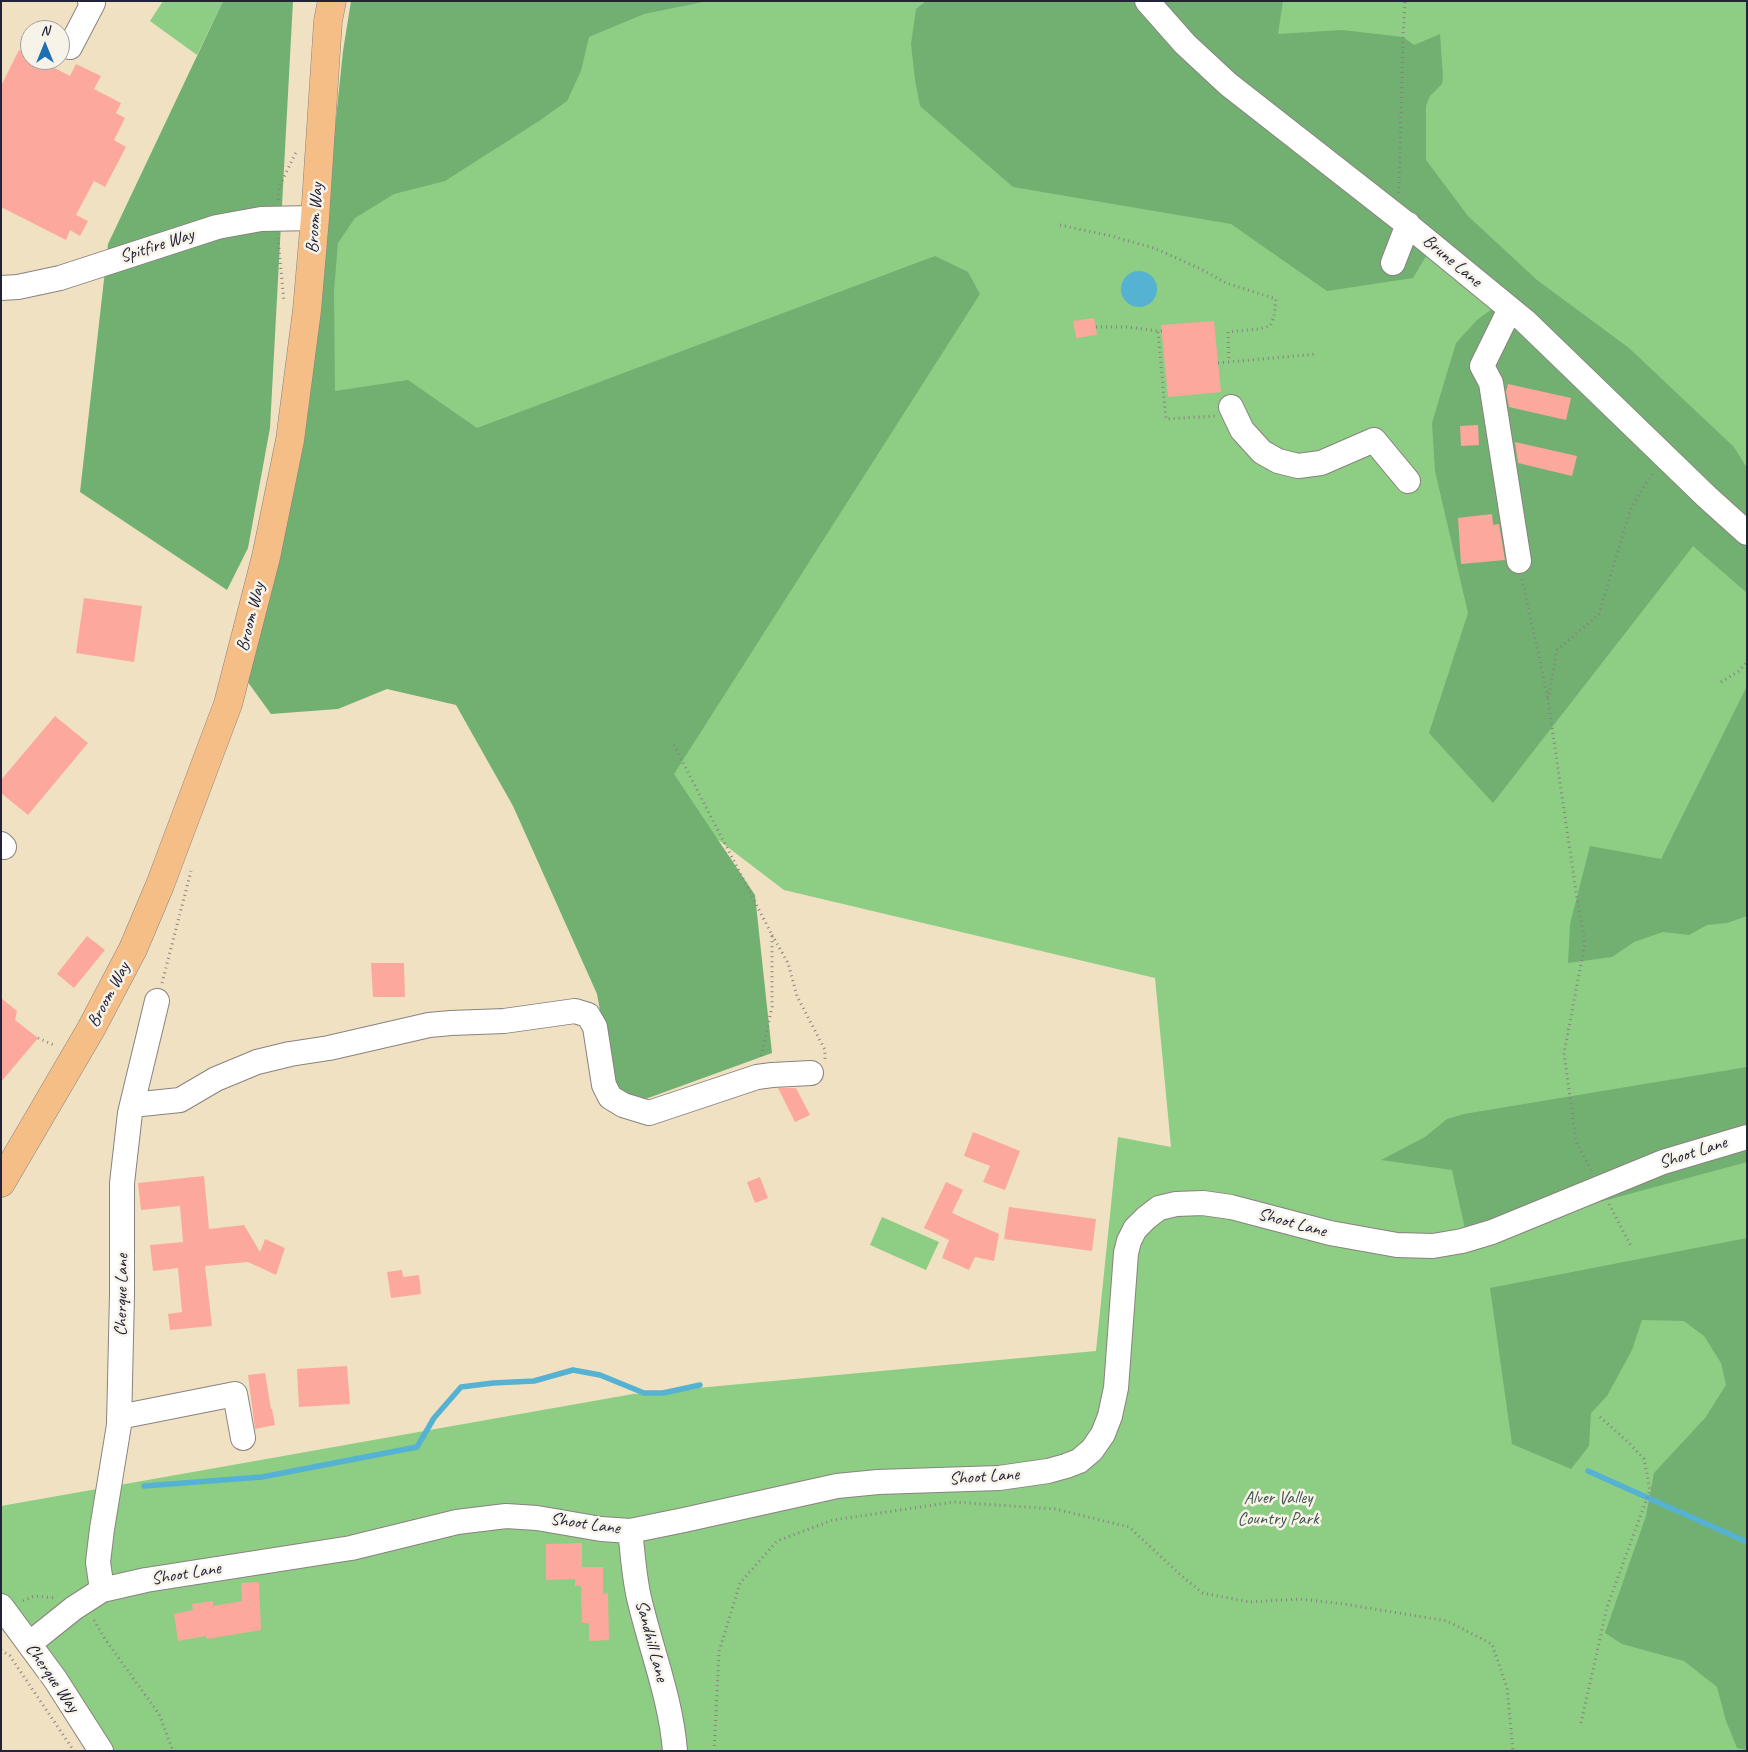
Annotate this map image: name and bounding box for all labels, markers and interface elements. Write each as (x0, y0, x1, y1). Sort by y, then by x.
north arrow (20, 20, 70, 70)
text: N (41, 22, 49, 39)
street label: Broom Way (302, 182, 328, 254)
street label: Spitfire Way (117, 224, 197, 268)
street label: Brune Lane (1418, 230, 1486, 292)
street label: Broom Way (232, 580, 270, 654)
street label: Broom Way (83, 959, 135, 1031)
street label: Shoot Lane (1656, 1132, 1730, 1174)
street label: Shoot Lane (1255, 1204, 1329, 1242)
street label: Cherque Lane (110, 1254, 134, 1336)
street label: Shoot Lane (948, 1464, 1020, 1490)
park label: Alver Valley Country Park (1237, 1487, 1319, 1530)
street label: Shoot Lane (549, 1508, 621, 1540)
street label: Shoot Lane (150, 1558, 222, 1590)
street label: Sandhill Lane (630, 1598, 672, 1684)
street label: Cherque Way (20, 1639, 84, 1717)

